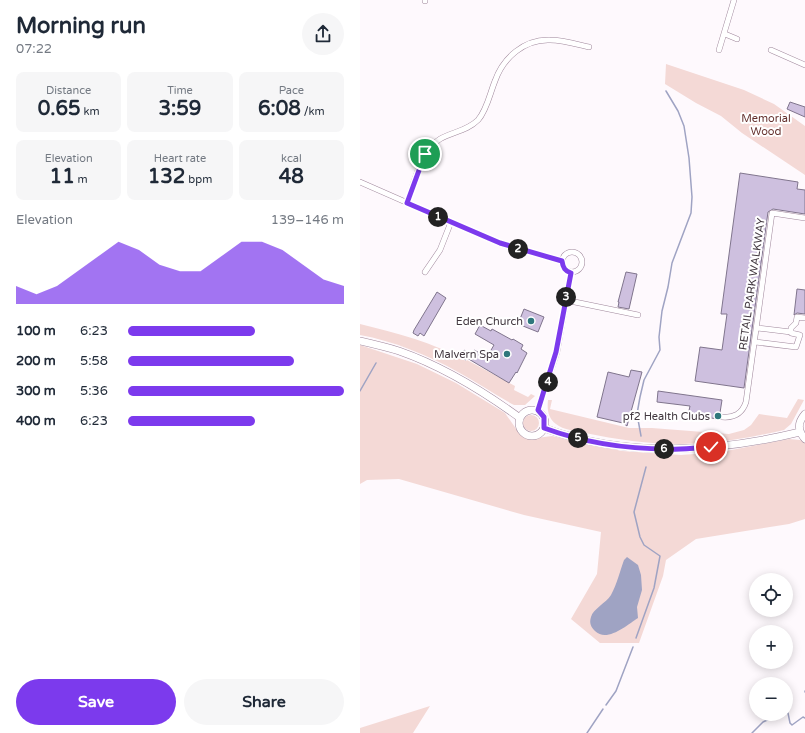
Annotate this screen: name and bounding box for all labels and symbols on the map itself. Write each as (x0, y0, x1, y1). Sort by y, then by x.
park label: Memorial Wood (741, 112, 791, 138)
pin (408, 137, 442, 171)
pin: 1 (428, 207, 448, 227)
street label: RETAIL PARK WALKWAY (736, 217, 768, 351)
pin: 2 (508, 239, 528, 259)
pin: 3 (556, 287, 576, 307)
place label: Eden Church (456, 315, 523, 328)
marker: Eden Church (526, 316, 536, 326)
place label: Malvern Spa (434, 348, 499, 361)
marker: Malvern Spa (502, 349, 512, 359)
pin: 4 (538, 372, 558, 392)
place label: pf2 Health Clubs (623, 410, 710, 423)
marker: pf2 Health Clubs (713, 411, 723, 421)
pin: 5 (568, 428, 588, 448)
pin (694, 430, 728, 464)
pin: 6 (654, 439, 674, 459)

